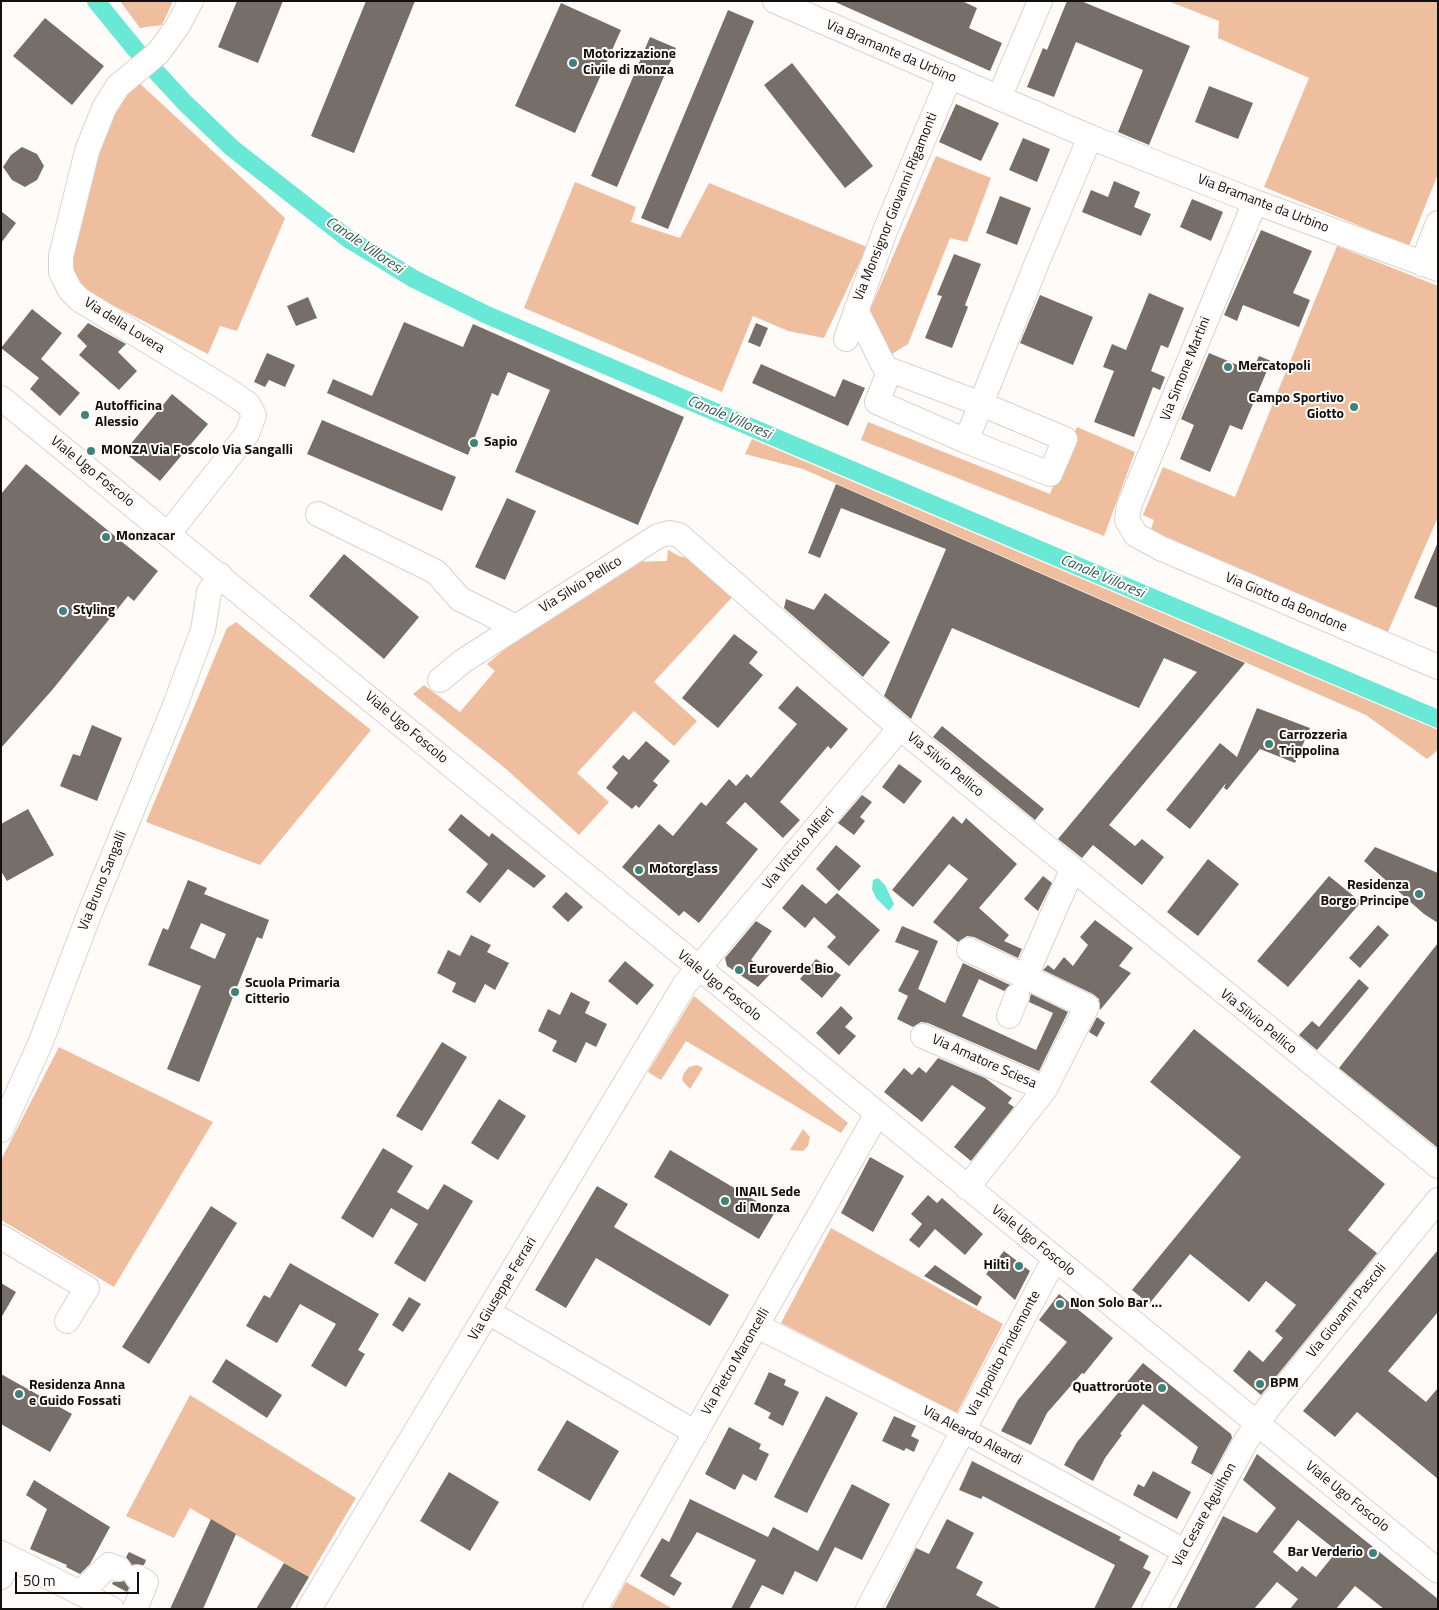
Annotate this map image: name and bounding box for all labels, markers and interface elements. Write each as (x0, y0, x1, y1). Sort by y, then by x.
street label: Via Bramante da Urbino (823, 17, 959, 87)
place label: Motorizzazione Civile di Monza (583, 47, 676, 80)
marker: Motorizzazione Civile di Monza (567, 57, 579, 69)
street label: Via Monsignor Giovanni Rigamonti (850, 110, 942, 304)
street label: Via Bramante da Urbino (1195, 171, 1331, 237)
water label: Canale Villoresi (322, 214, 406, 278)
street label: Via della Lovera (81, 295, 167, 357)
street label: Via Simone Martini (1157, 314, 1215, 424)
place label: Mercatopoli (1238, 359, 1311, 375)
marker: Mercatopoli (1222, 361, 1234, 373)
place label: Campo Sportivo Giotto (1248, 391, 1344, 424)
water label: Canale Villoresi (684, 392, 774, 444)
place label: Autofficina Alessio (95, 399, 162, 432)
marker: Campo Sportivo Giotto (1348, 401, 1360, 413)
marker: Autofficina Alessio (79, 409, 91, 421)
street label: Viale Ugo Foscolo (47, 433, 137, 511)
place label: Sapio (484, 435, 517, 451)
marker: Sapio (468, 437, 480, 449)
place label: MONZA Via Foscolo Via Sangalli (101, 443, 293, 459)
marker: MONZA Via Foscolo Via Sangalli (85, 445, 97, 457)
place label: Monzacar (116, 529, 175, 545)
marker: Monzacar (100, 531, 112, 543)
water label: Canale Villoresi (1057, 551, 1147, 603)
street label: Via Silvio Pellico (537, 553, 625, 617)
street label: Via Giotto da Bondone (1222, 570, 1350, 636)
place label: Styling (73, 603, 115, 619)
marker: Styling (57, 605, 69, 617)
street label: Viale Ugo Foscolo (361, 688, 451, 768)
place label: Carrozzeria Trippolina (1279, 728, 1347, 760)
street label: Via Silvio Pellico (903, 729, 987, 801)
marker: Carrozzeria Trippolina (1263, 738, 1275, 750)
street label: Via Vittorio Alfieri (760, 804, 838, 894)
street label: Via Bruno Sangalli (75, 829, 131, 933)
place label: Motorglass (649, 862, 718, 878)
marker: Motorglass (633, 864, 645, 876)
place label: Residenza Borgo Principe (1320, 878, 1409, 910)
marker: Residenza Borgo Principe (1413, 888, 1425, 900)
street label: Viale Ugo Foscolo (674, 947, 764, 1025)
place label: Euroverde Bio (749, 962, 834, 978)
marker: Euroverde Bio (733, 964, 745, 976)
place label: Scuola Primaria Citterio (245, 976, 340, 1009)
marker: Scuola Primaria Citterio (229, 986, 241, 998)
street label: Via Silvio Pellico (1216, 986, 1300, 1058)
street label: Via Amatore Sciesa (929, 1031, 1039, 1093)
place label: INAIL Sede di Monza (735, 1185, 800, 1218)
marker: INAIL Sede di Monza (719, 1195, 731, 1207)
street label: Viale Ugo Foscolo (988, 1202, 1078, 1280)
street label: Via Giuseppe Ferrari (465, 1234, 541, 1344)
place label: Hilti (983, 1258, 1009, 1274)
marker: Hilti (1013, 1260, 1025, 1272)
street label: Via Giovanni Pascoli (1304, 1260, 1390, 1362)
street label: Via Ippolito Pindemonte (964, 1288, 1044, 1420)
place label: Non Solo Bar ... (1070, 1296, 1162, 1312)
marker: Non Solo Bar ... (1054, 1298, 1066, 1310)
street label: Via Pietro Maroncelli (699, 1305, 773, 1419)
place label: BPM (1270, 1376, 1299, 1392)
place label: Residenza Anna e Guido Fossati (29, 1378, 125, 1410)
marker: BPM (1254, 1378, 1266, 1390)
place label: Quattroruote (1072, 1380, 1152, 1396)
marker: Quattroruote (1156, 1382, 1168, 1394)
marker: Residenza Anna e Guido Fossati (13, 1388, 25, 1400)
street label: Via Aleardo Aleardi (919, 1403, 1025, 1469)
street label: Viale Ugo Foscolo (1302, 1458, 1392, 1536)
street label: Via Cesare Aguilhon (1170, 1460, 1240, 1570)
place label: Bar Verderio (1288, 1545, 1363, 1561)
marker: Bar Verderio (1367, 1547, 1379, 1559)
scale bar (18, 1562, 141, 1594)
text: 50 m (23, 1569, 56, 1592)

